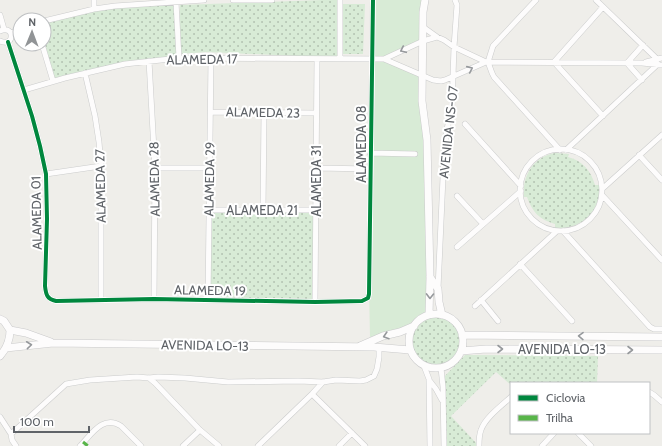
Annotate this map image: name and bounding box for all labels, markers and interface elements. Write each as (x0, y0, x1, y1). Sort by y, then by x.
north arrow (12, 12, 52, 52)
text: N (28, 15, 36, 29)
one-way arrow (400, 45, 408, 53)
street label: ALAMEDA 17 (166, 50, 238, 68)
one-way arrow (465, 66, 473, 74)
street label: AVENIDA NS-07 (435, 85, 461, 179)
street label: ALAMEDA 23 (226, 103, 300, 121)
street label: ALAMEDA 08 (353, 105, 369, 183)
street label: ALAMEDA 28 (145, 141, 163, 217)
street label: ALAMEDA 29 (200, 142, 218, 216)
street label: ALAMEDA 31 (308, 145, 324, 217)
street label: ALAMEDA 27 (91, 149, 109, 223)
street label: ALAMEDA 01 (27, 176, 45, 250)
street label: ALAMEDA 21 (226, 202, 298, 218)
street label: ALAMEDA 19 (174, 281, 246, 299)
one-way arrow (425, 293, 434, 299)
one-way arrow (382, 331, 389, 340)
one-way arrow (578, 332, 584, 341)
street label: AVENIDA LO-13 (161, 336, 249, 354)
one-way arrow (26, 341, 32, 350)
street label: AVENIDA LO-13 (518, 341, 606, 357)
one-way arrow (497, 345, 503, 353)
one-way arrow (627, 346, 633, 354)
legend (510, 382, 650, 434)
text: Ciclovia (546, 390, 585, 405)
scale bar (14, 408, 89, 434)
text: Trilha (546, 410, 573, 425)
text: 100 m (20, 414, 54, 429)

